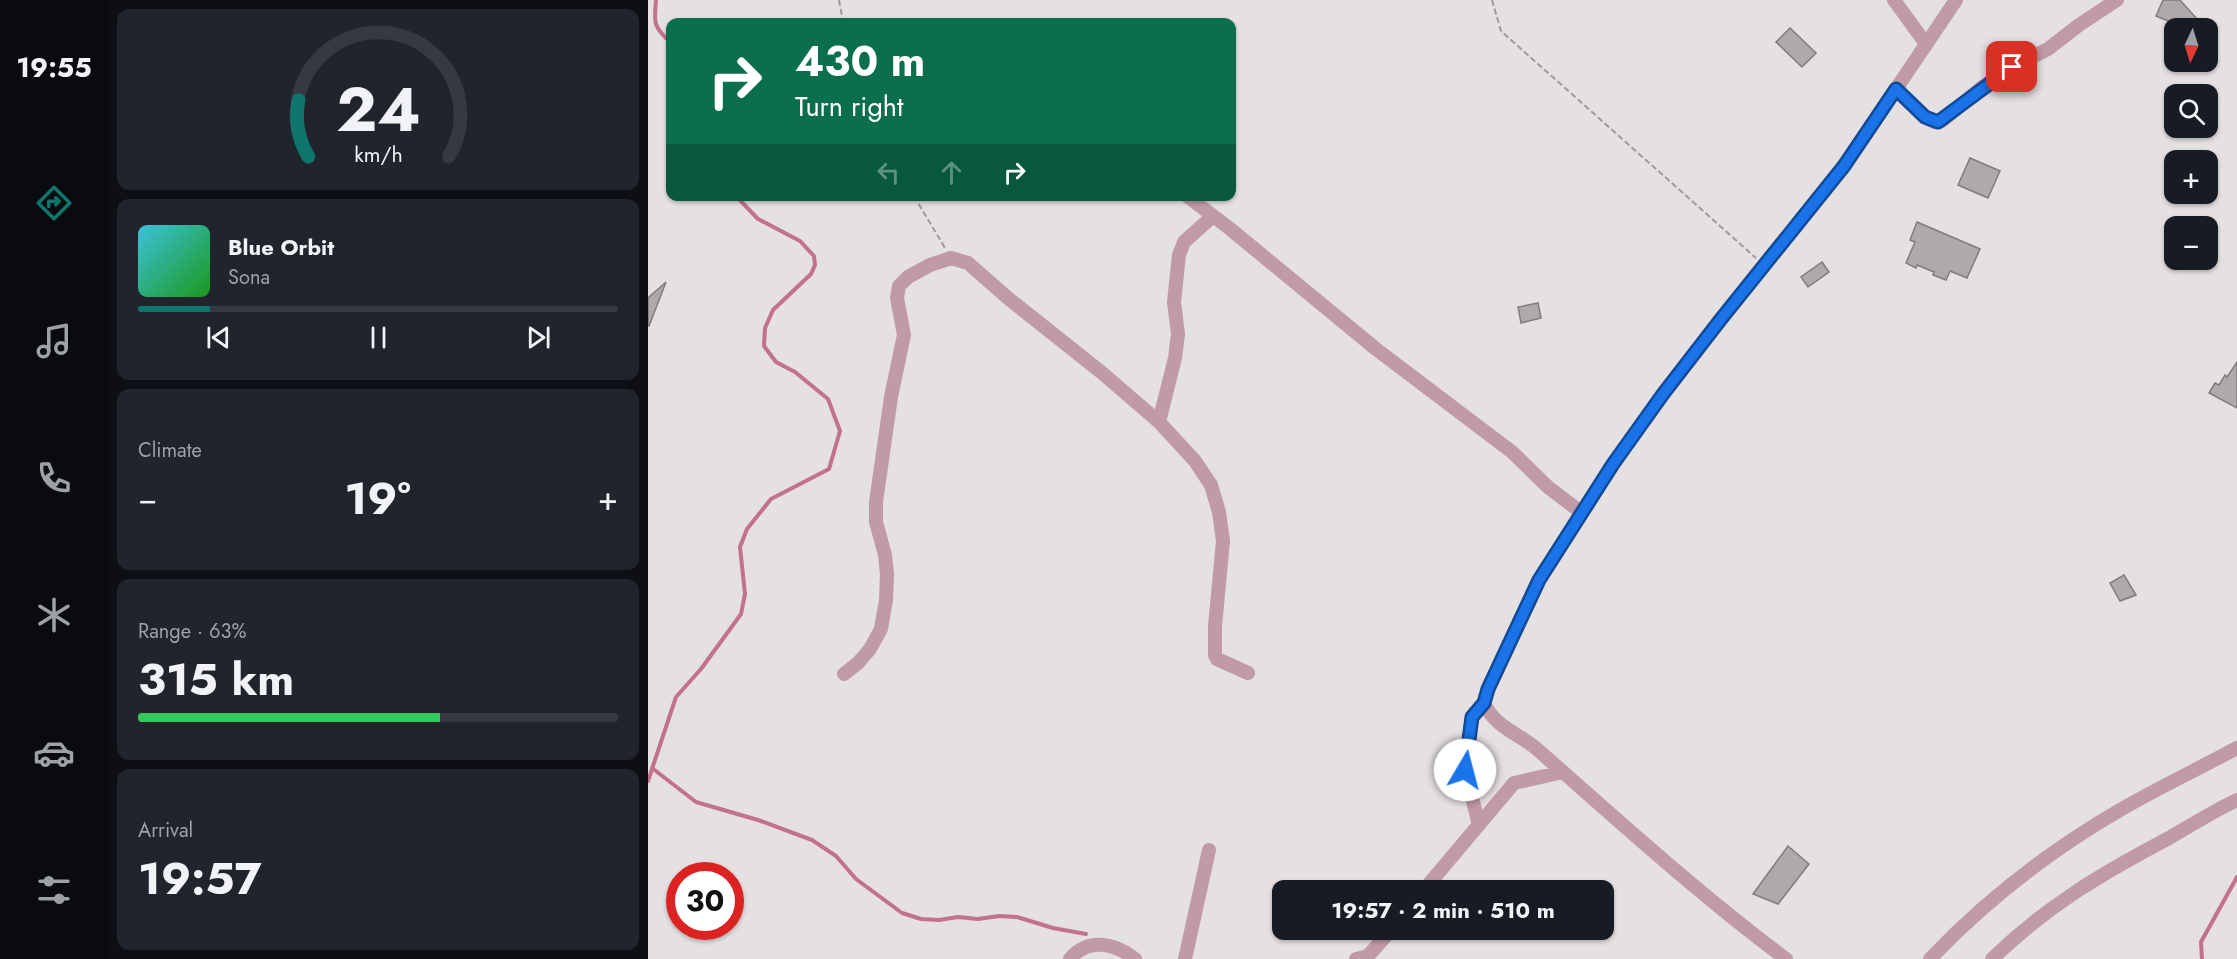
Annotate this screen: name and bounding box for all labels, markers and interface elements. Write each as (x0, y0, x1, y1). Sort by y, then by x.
north arrow (2164, 18, 2218, 72)
map controls (2164, 18, 2218, 270)
text: 430 m (795, 31, 925, 92)
pin (1986, 41, 2037, 92)
icon: right (696, 42, 774, 120)
text: 19:55 (16, 48, 92, 87)
icon: arrive (1995, 50, 2028, 83)
text: 24 (336, 64, 420, 154)
button: search (2164, 84, 2218, 138)
text: Turn right (795, 87, 903, 126)
text: km/h (354, 139, 402, 170)
button: + (2164, 150, 2218, 204)
icon: left (872, 156, 905, 189)
icon: ahead (935, 156, 968, 189)
icon: right (998, 156, 1031, 189)
icon: directions (33, 182, 75, 224)
button: − (2164, 216, 2218, 270)
text: Blue Orbit (228, 231, 334, 263)
text: Sona (228, 263, 270, 292)
icon: music (33, 320, 75, 362)
icon: previous (202, 321, 235, 354)
icon: pause (362, 321, 395, 354)
icon: next (522, 321, 555, 354)
text: Climate (138, 436, 202, 465)
icon: phone (33, 457, 75, 499)
text: 19° (344, 466, 411, 531)
text: − (138, 475, 157, 522)
text: + (598, 475, 618, 522)
icon: climate (33, 594, 75, 636)
text: Range · 63% (138, 617, 246, 646)
text: 315 km (138, 647, 294, 712)
icon: car (33, 732, 75, 774)
position arrow (1433, 738, 1497, 802)
text: Arrival (138, 816, 193, 845)
text: 19:57 (138, 846, 262, 911)
speed limit sign: 30 (666, 862, 744, 940)
icon: filters (33, 869, 75, 911)
text: 19:57 · 2 min · 510 m (1331, 894, 1555, 926)

